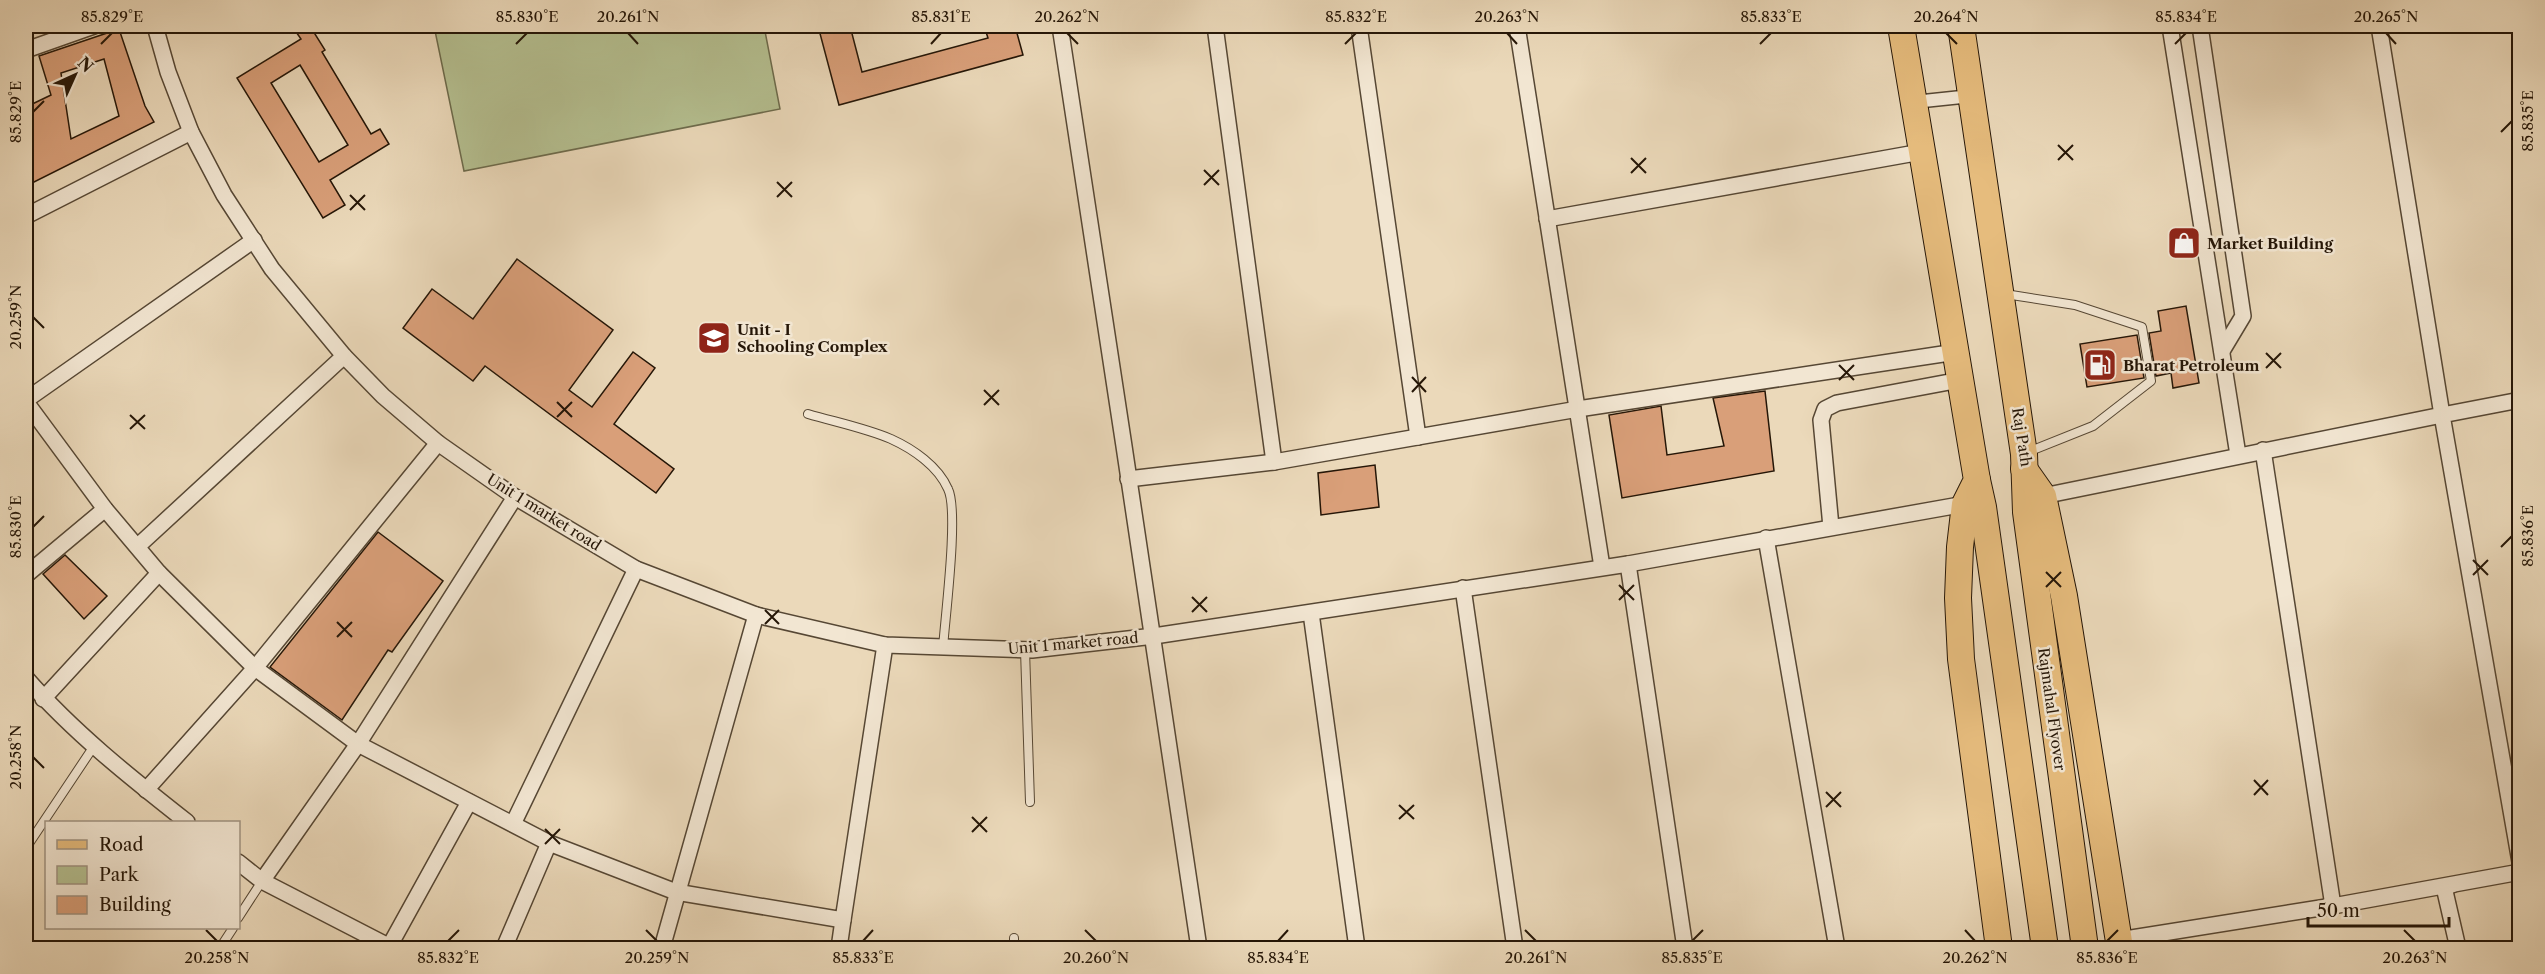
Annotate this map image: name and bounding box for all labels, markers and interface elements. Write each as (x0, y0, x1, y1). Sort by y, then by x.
text: 85.829°E (81, 7, 143, 26)
text: 85.830°E (496, 7, 558, 26)
text: 20.261°N (597, 7, 659, 26)
text: 85.831°E (911, 7, 971, 26)
text: 20.262°N (1034, 7, 1100, 26)
text: 85.832°E (1325, 7, 1387, 26)
text: 20.263°N (1475, 7, 1539, 26)
text: 85.833°E (1740, 7, 1802, 26)
text: 20.264°N (1913, 7, 1979, 26)
text: 85.834°E (2155, 7, 2217, 26)
text: 20.265°N (2354, 7, 2418, 26)
north arrow (45, 45, 105, 105)
text: N (74, 52, 98, 76)
text: 85.829°E (6, 81, 25, 143)
text: 85.835°E (2518, 90, 2537, 152)
shop icon: Market Building (2166, 225, 2202, 261)
place label: Market Building (2207, 234, 2333, 253)
text: 20.259°N (6, 285, 25, 349)
school or university icon: Unit - I Schooling Complex (696, 320, 732, 356)
place label: Unit - I Schooling Complex (737, 320, 888, 356)
fuel station icon: Bharat Petroleum (2082, 347, 2118, 383)
place label: Bharat Petroleum (2123, 356, 2260, 375)
street label: Raj Path (2008, 406, 2036, 468)
street label: Unit 1 market road (483, 469, 605, 555)
text: 85.830°E (6, 496, 25, 558)
text: 85.836°E (2518, 505, 2537, 567)
street label: Unit 1 market road (1007, 628, 1139, 658)
street label: Rajmahal Flyover (2034, 646, 2070, 772)
text: 20.258°N (6, 725, 25, 789)
legend (45, 821, 240, 929)
text: Road (99, 834, 144, 856)
text: Park (99, 864, 140, 886)
scale bar (2308, 890, 2449, 928)
text: Building (99, 894, 171, 916)
text: 50 m (2317, 900, 2360, 922)
text: 20.258°N (185, 948, 249, 967)
text: 85.832°E (417, 948, 479, 967)
text: 20.259°N (625, 948, 689, 967)
text: 85.833°E (832, 948, 894, 967)
text: 20.260°N (1063, 948, 1129, 967)
text: 85.834°E (1247, 948, 1309, 967)
text: 20.261°N (1505, 948, 1567, 967)
text: 85.835°E (1661, 948, 1723, 967)
text: 20.262°N (1942, 948, 2008, 967)
text: 85.836°E (2076, 948, 2138, 967)
text: 20.263°N (2383, 948, 2447, 967)

